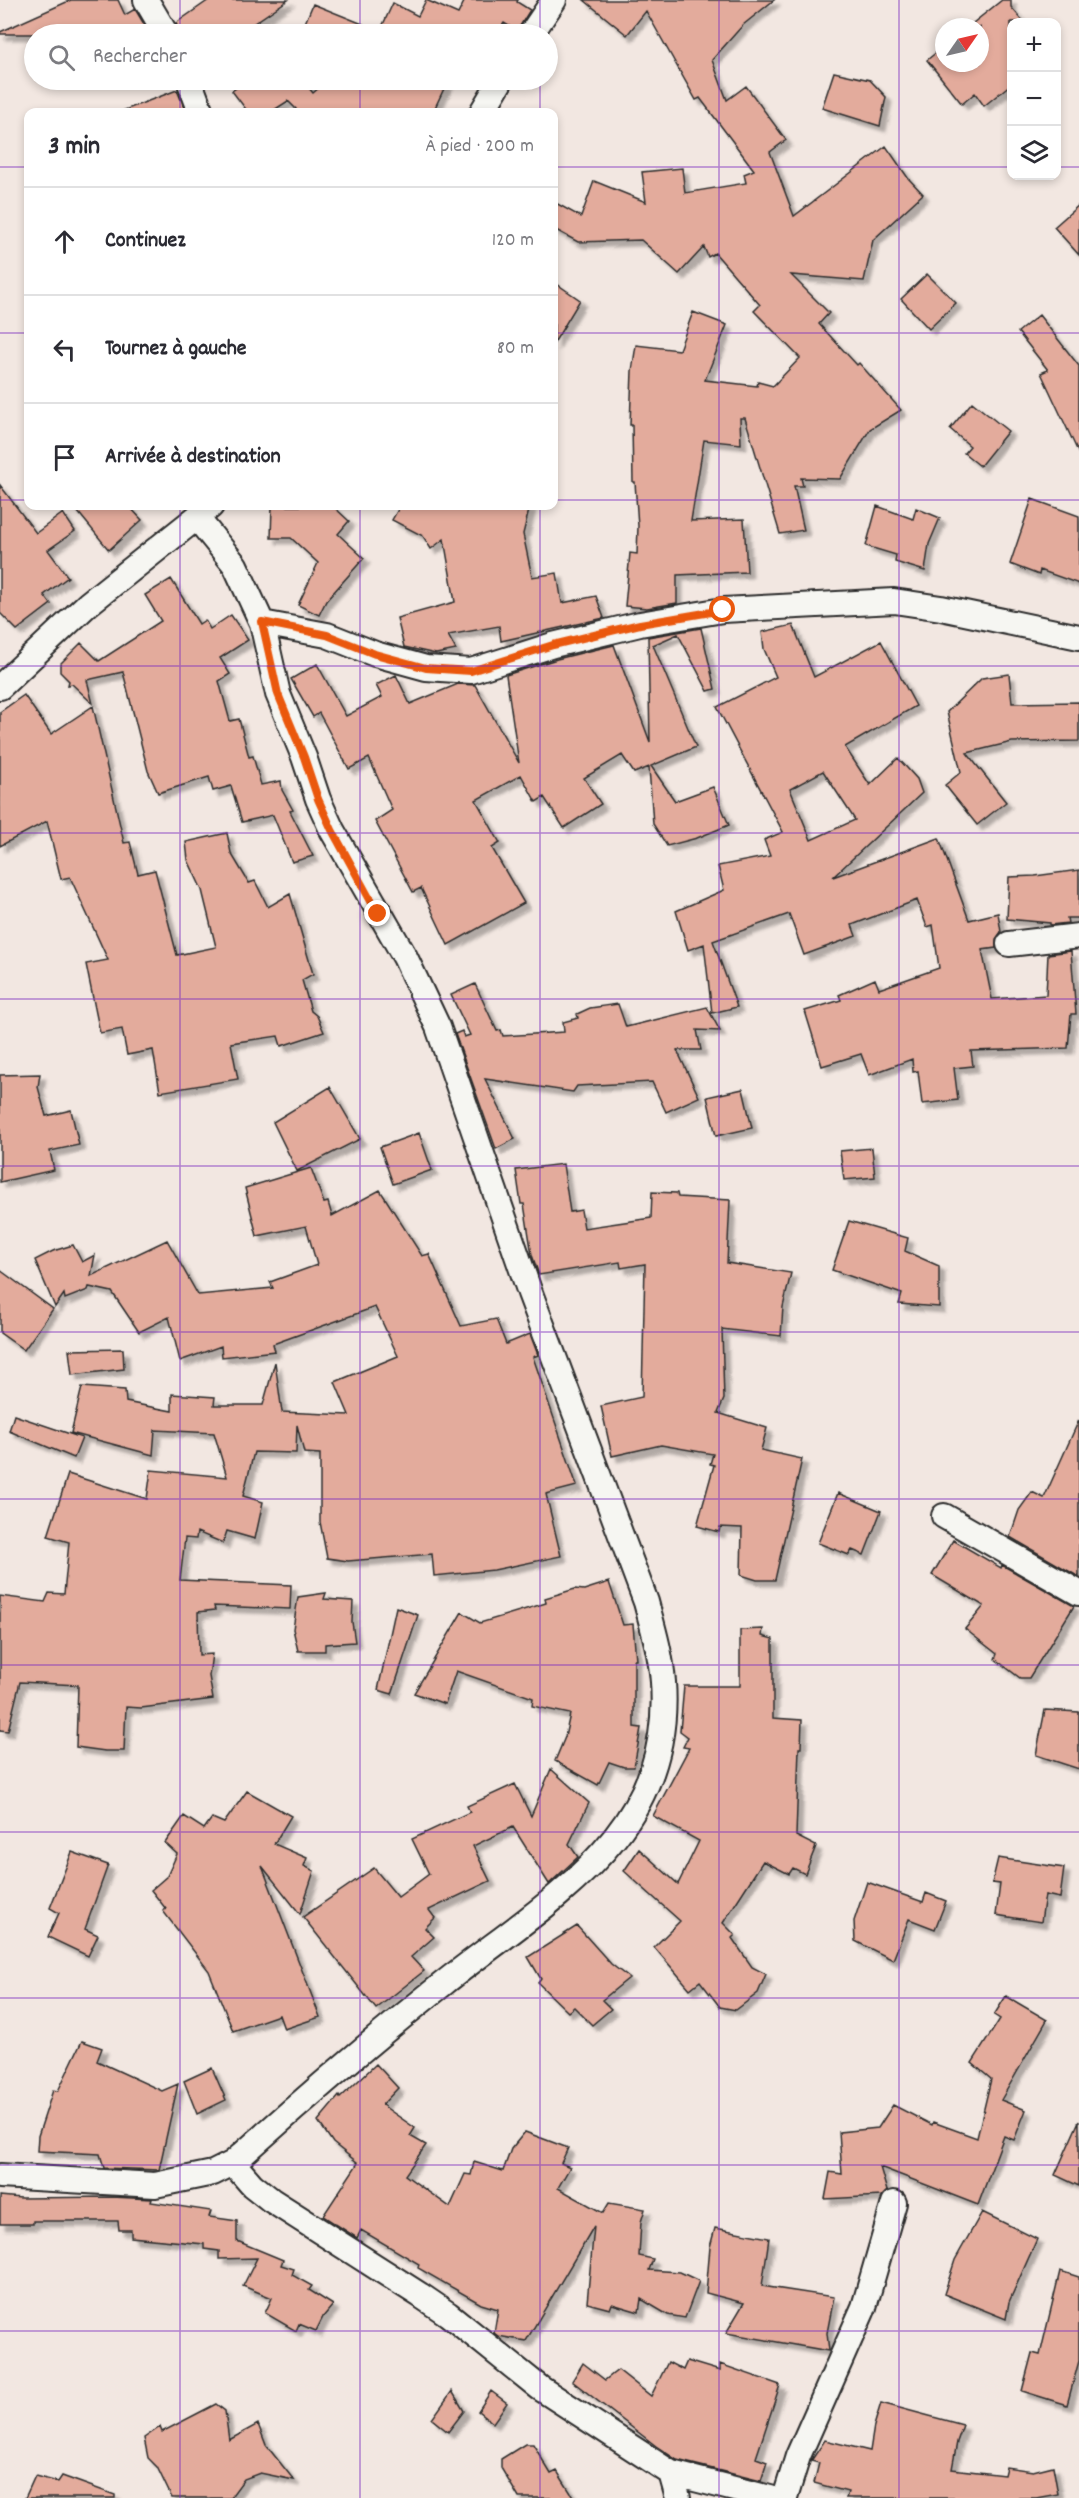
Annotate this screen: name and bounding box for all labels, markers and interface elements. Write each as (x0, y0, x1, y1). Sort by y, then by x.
north arrow (935, 18, 989, 72)
map controls (1007, 18, 1061, 180)
button: + (1007, 18, 1061, 72)
search box (24, 24, 558, 90)
icon: search (45, 41, 78, 74)
text: Rechercher (93, 42, 187, 73)
button: − (1007, 72, 1061, 126)
button: layers (1007, 126, 1061, 180)
text: 3 min (48, 129, 100, 166)
text: À pied · 200 m (425, 133, 534, 161)
icon: ahead (48, 225, 81, 258)
text: Continuez (105, 226, 186, 257)
text: 120 m (492, 227, 534, 255)
icon: left (48, 333, 81, 366)
text: Tournez à gauche (105, 334, 247, 365)
text: 80 m (497, 335, 534, 363)
icon: arrive (48, 441, 81, 474)
text: Arrivée à destination (105, 442, 281, 473)
route start (709, 596, 735, 622)
route end (364, 900, 390, 926)

